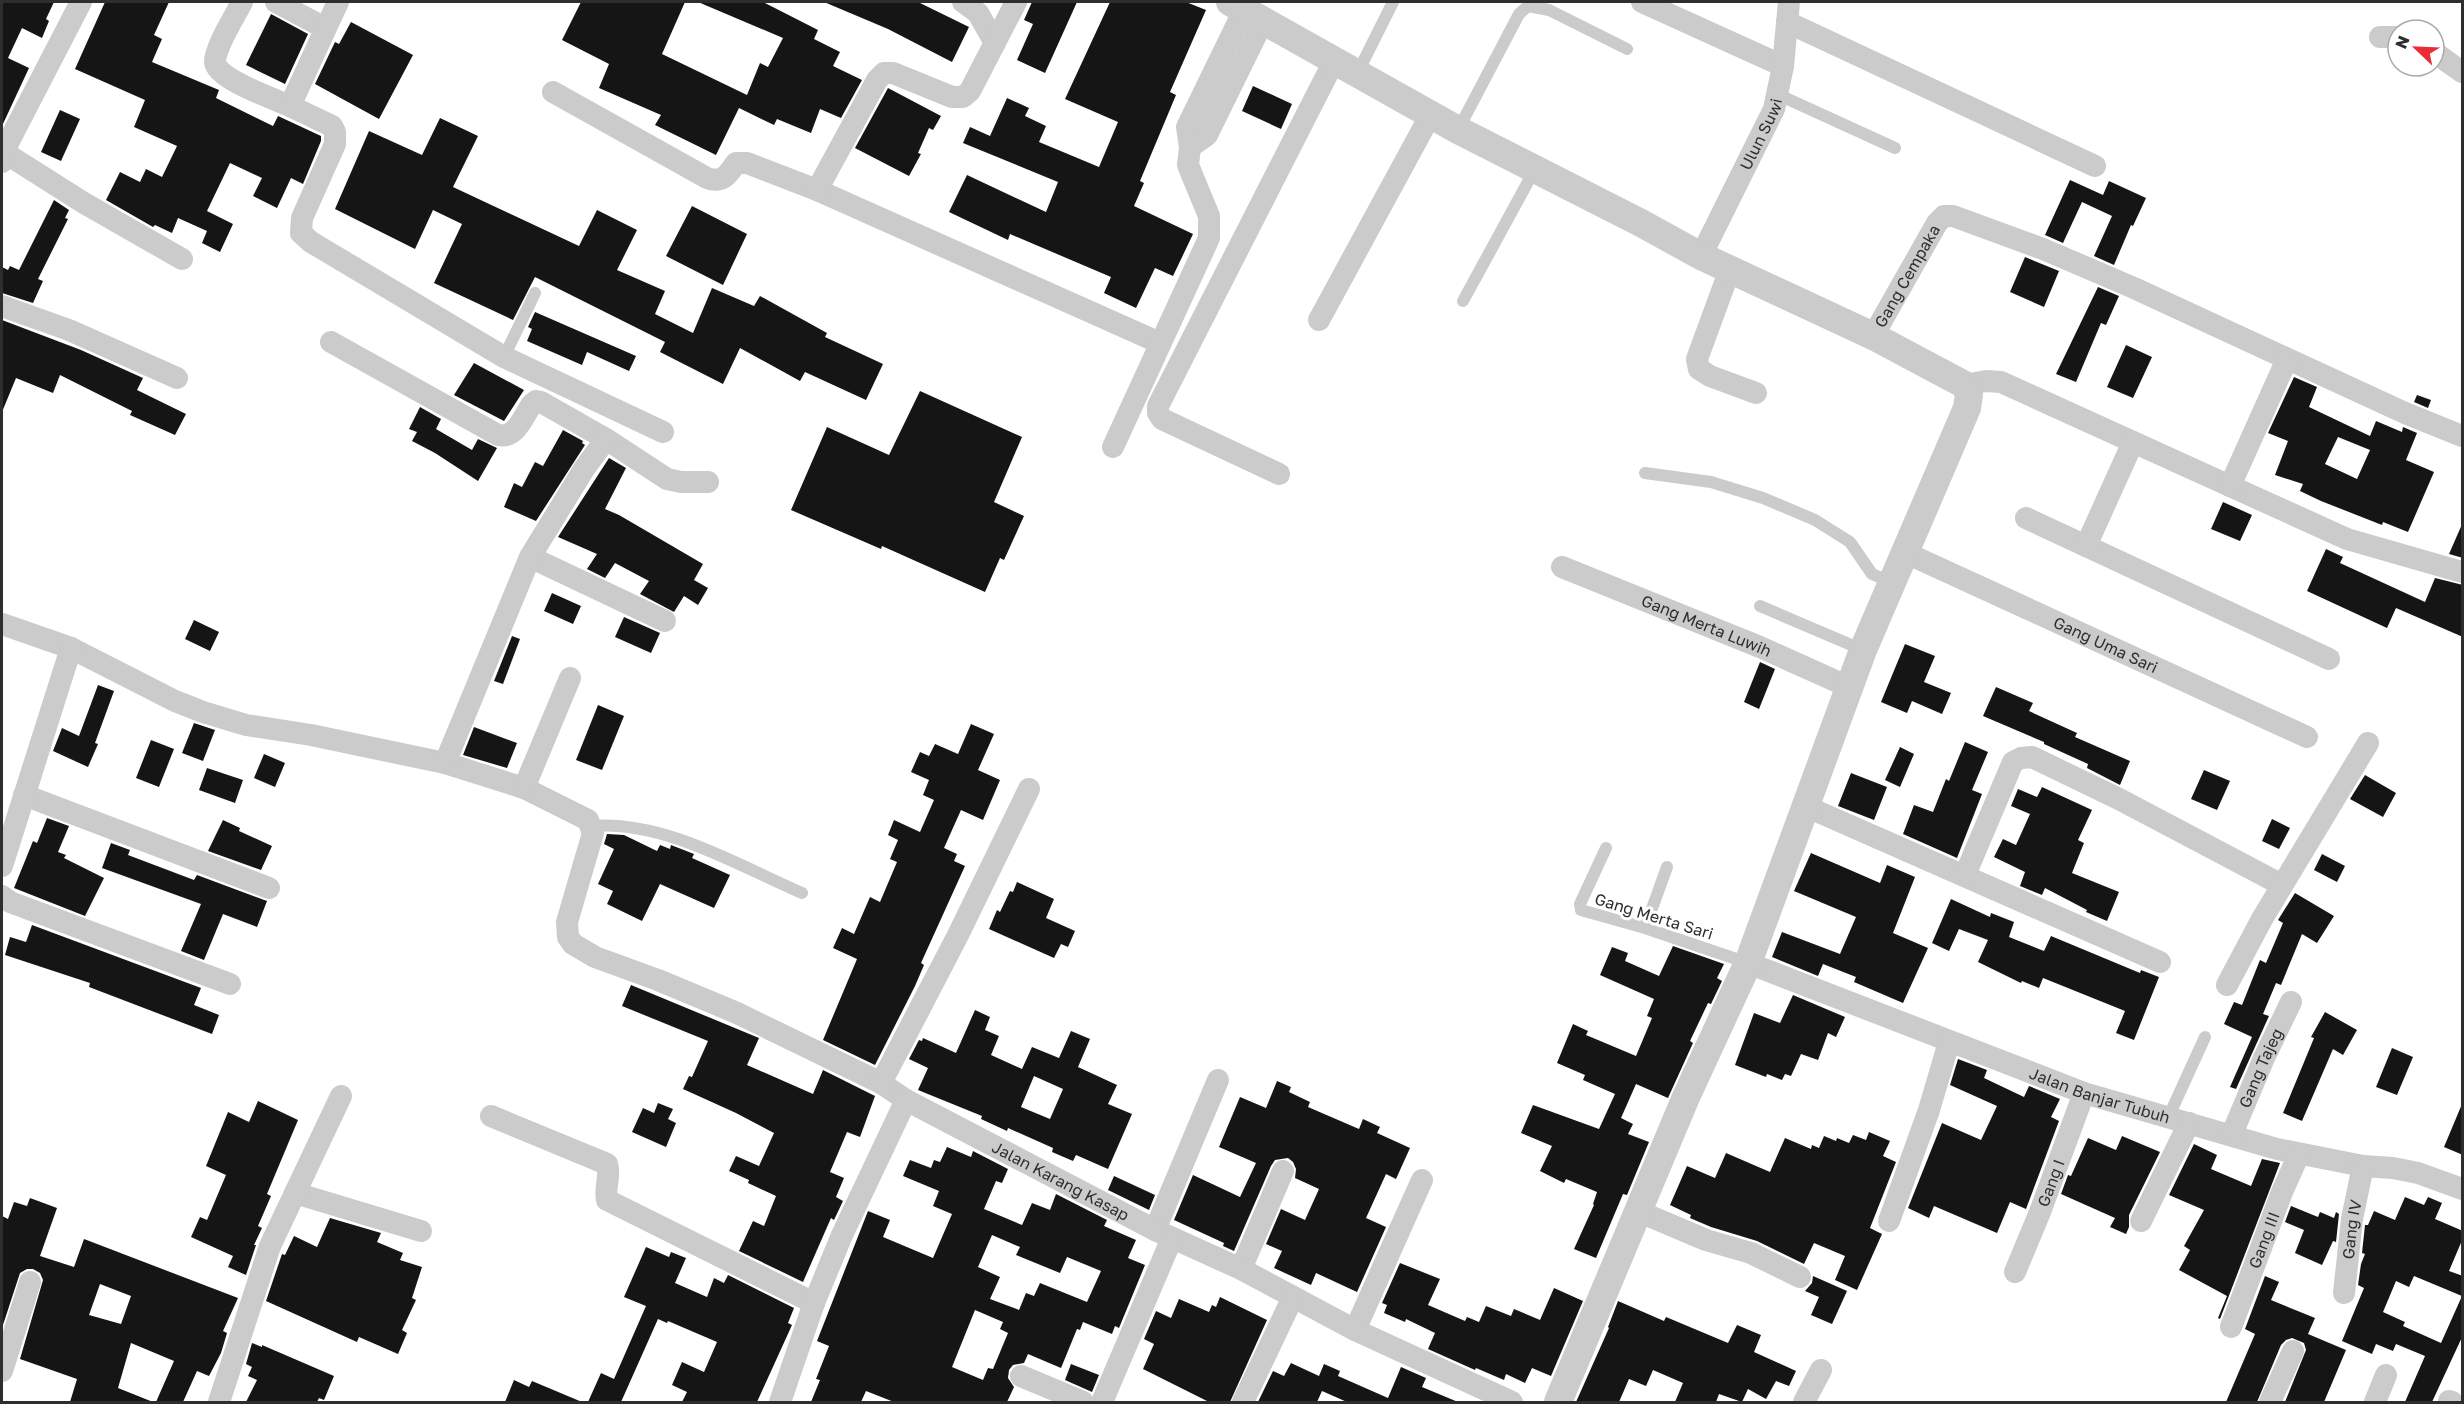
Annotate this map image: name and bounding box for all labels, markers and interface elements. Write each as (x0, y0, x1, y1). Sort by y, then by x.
north arrow (2386, 18, 2446, 78)
text: N (2391, 33, 2414, 52)
street label: Ulun Suwi (1735, 97, 1786, 173)
street label: Gang Cempaka (1870, 221, 1944, 331)
street label: Gang Merta Luwih (1639, 590, 1775, 661)
street label: Gang Uma Sari (2050, 612, 2161, 677)
street label: Gang Merta Sari (1592, 888, 1716, 944)
street label: Gang Tajeg (2234, 1025, 2287, 1111)
street label: Jalan Banjar Tubuh (2027, 1063, 2172, 1127)
street label: Jalan Karang Kasap (989, 1137, 1133, 1225)
street label: Gang I (2033, 1156, 2069, 1209)
street label: Gang IV (2338, 1198, 2366, 1260)
street label: Gang III (2244, 1209, 2284, 1271)

